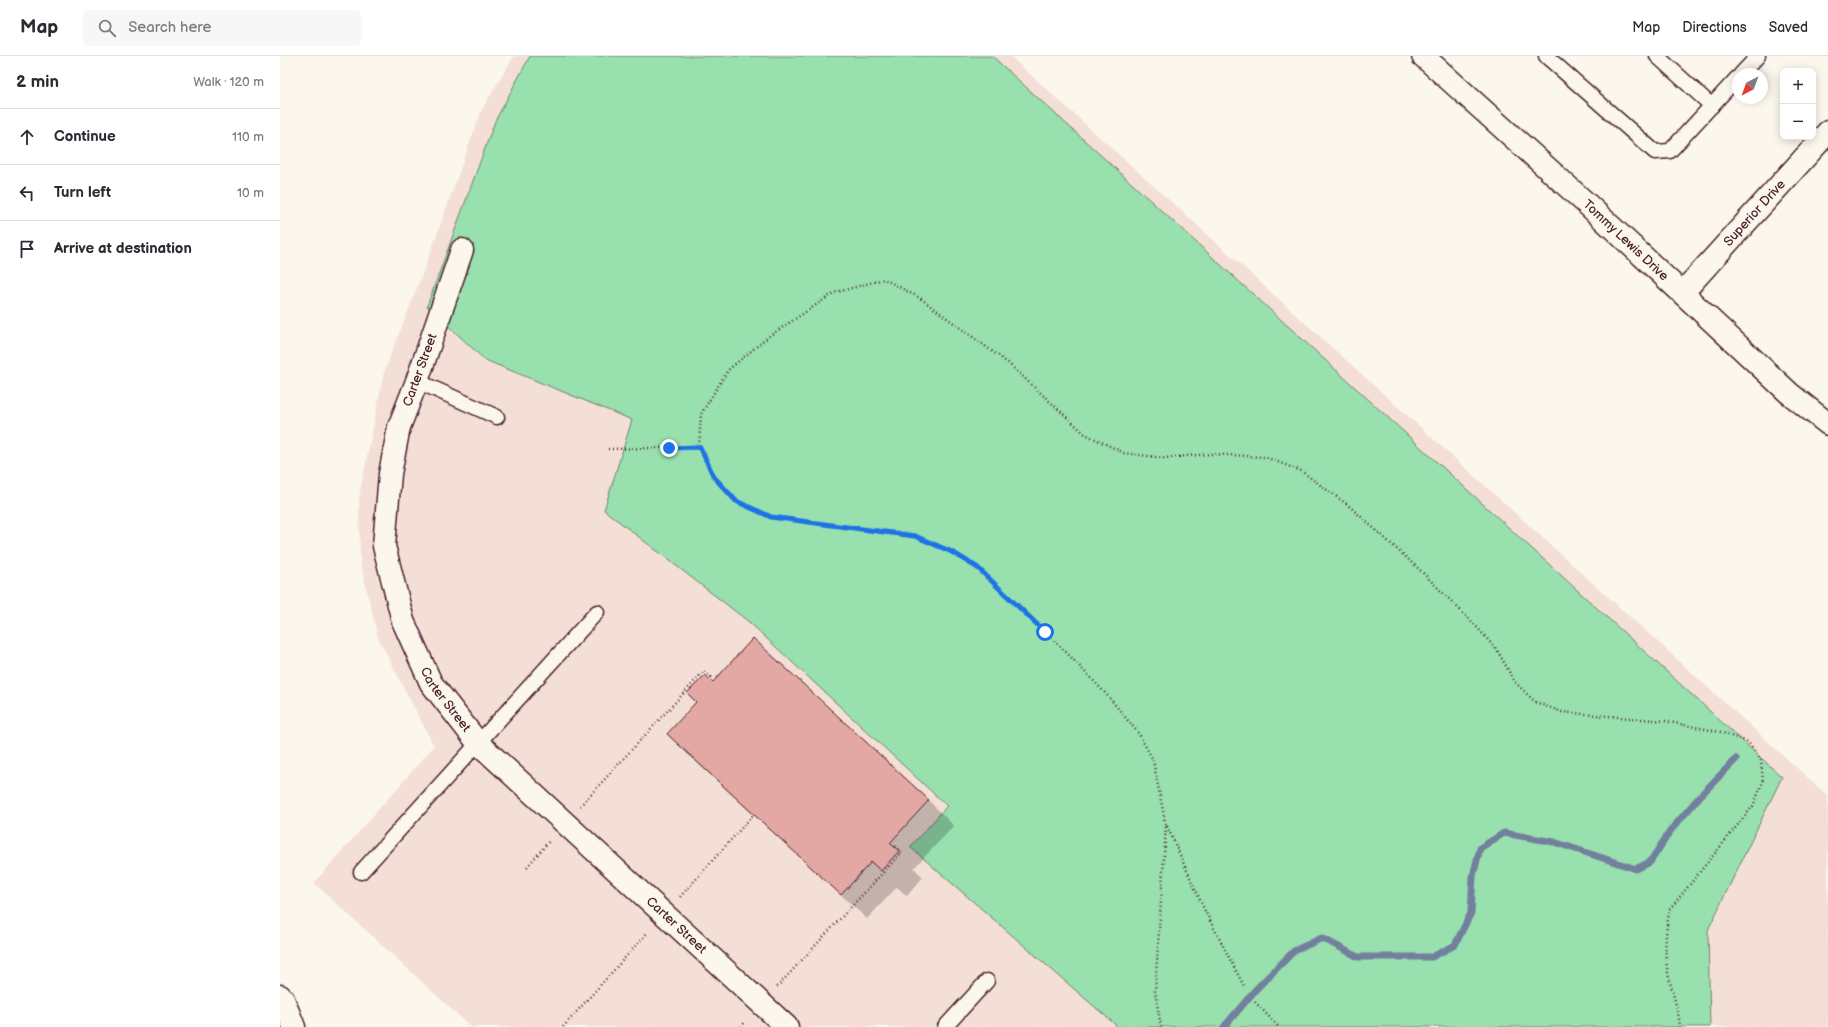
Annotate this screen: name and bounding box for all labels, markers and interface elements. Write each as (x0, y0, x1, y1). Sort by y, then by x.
search box (82, 10, 362, 46)
text: Map (20, 16, 58, 39)
icon: search (96, 17, 118, 39)
text: Search here (128, 18, 211, 37)
text: Map (1632, 19, 1660, 36)
text: Directions (1682, 19, 1747, 36)
text: Saved (1769, 19, 1808, 36)
north arrow (1732, 68, 1768, 104)
map controls (1780, 68, 1816, 140)
button: + (1780, 68, 1816, 104)
text: 2 min (16, 72, 59, 92)
text: Walk · 120 m (193, 74, 264, 90)
button: − (1780, 104, 1816, 140)
icon: ahead (16, 126, 38, 148)
text: Continue (54, 127, 116, 146)
text: 110 m (232, 129, 264, 145)
street label: Superior Drive (1720, 176, 1789, 250)
icon: left (16, 182, 38, 204)
text: Turn left (54, 183, 111, 202)
text: 10 m (237, 185, 264, 201)
street label: Tommy Lewis Drive (1580, 196, 1672, 284)
icon: arrive (16, 238, 38, 260)
text: Arrive at destination (54, 239, 192, 258)
street label: Carter Street (399, 331, 441, 409)
route end (660, 439, 678, 457)
route start (1036, 623, 1054, 641)
street label: Carter Street (417, 665, 474, 735)
street label: Carter Street (643, 894, 710, 957)

